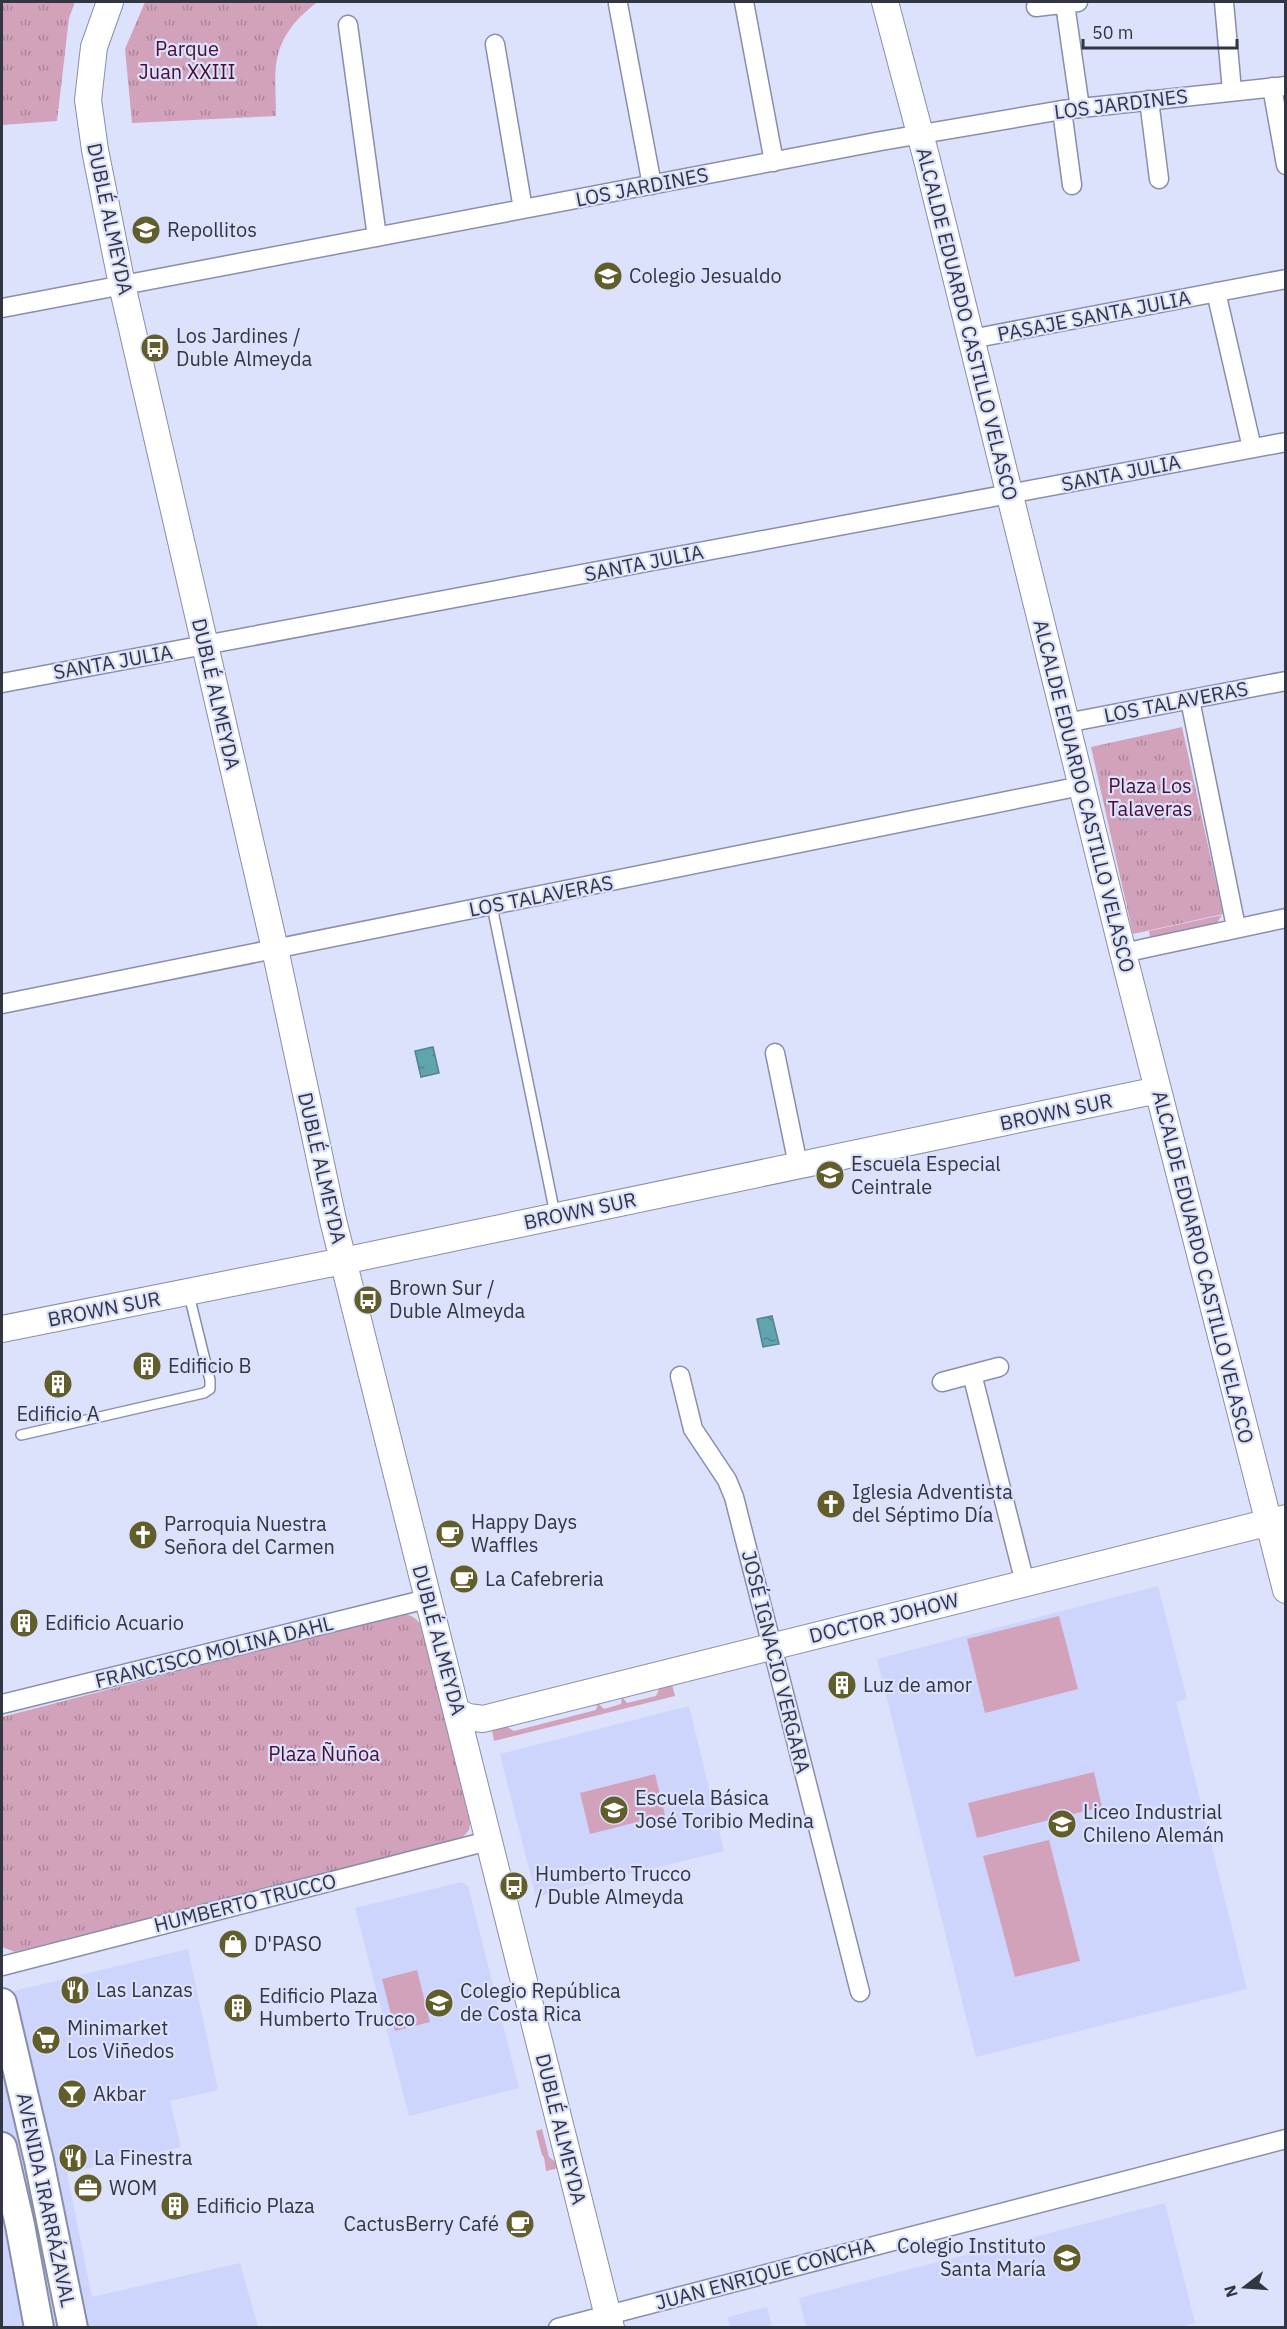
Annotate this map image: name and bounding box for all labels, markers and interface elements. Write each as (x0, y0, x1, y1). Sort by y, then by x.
scale bar (1083, 12, 1238, 50)
text: 50 m (1092, 21, 1134, 44)
park label: Parque Juan XXIII (139, 35, 235, 85)
street label: LOS JARDINES (1053, 82, 1189, 125)
street label: DUBLÉ ALMEYDA (81, 140, 140, 298)
street label: ALCALDE EDUARDO CASTILLO VELASCO (910, 145, 1024, 503)
street label: LOS JARDINES (573, 160, 710, 213)
school or university icon: Repollitos (130, 214, 162, 246)
place label: Repollitos (167, 216, 257, 243)
school or university icon: Colegio Jesualdo (592, 260, 624, 292)
place label: Colegio Jesualdo (629, 262, 782, 289)
street label: PASAJE SANTA JULIA (995, 284, 1193, 347)
place label: Los Jardines / Duble Almeyda (176, 322, 313, 372)
bus stop icon: Los Jardines / Duble Almeyda (139, 332, 171, 364)
street label: SANTA JULIA (1059, 448, 1183, 497)
street label: SANTA JULIA (582, 538, 706, 587)
street label: DUBLÉ ALMEYDA (186, 616, 247, 772)
street label: ALCALDE EDUARDO CASTILLO VELASCO (1027, 617, 1141, 975)
street label: SANTA JULIA (51, 638, 175, 685)
street label: LOS TALAVERAS (1101, 674, 1250, 729)
park label: Plaza Los Talaveras (1107, 772, 1193, 822)
street label: LOS TALAVERAS (466, 868, 615, 923)
street label: BROWN SUR (997, 1086, 1115, 1137)
street label: ALCALDE EDUARDO CASTILLO VELASCO (1146, 1088, 1260, 1446)
street label: DUBLÉ ALMEYDA (292, 1090, 353, 1246)
place label: Escuela Especial Ceintrale (851, 1150, 1001, 1200)
school or university icon: Escuela Especial Ceintrale (814, 1159, 846, 1191)
street label: BROWN SUR (521, 1185, 639, 1236)
place label: Brown Sur / Duble Almeyda (389, 1274, 526, 1324)
street label: BROWN SUR (45, 1284, 163, 1333)
bus stop icon: Brown Sur / Duble Almeyda (352, 1284, 384, 1316)
building icon: Edificio B (131, 1350, 163, 1382)
place label: Edificio B (168, 1352, 251, 1379)
building icon: Edificio A (42, 1368, 74, 1400)
place label: Edificio A (16, 1400, 100, 1427)
place label: Iglesia Adventista del Séptimo Día (852, 1478, 1013, 1528)
church icon: Iglesia Adventista del Séptimo Día (815, 1488, 847, 1520)
place label: Happy Days Waffles (471, 1508, 577, 1558)
place label: Parroquia Nuestra Señora del Carmen (164, 1510, 335, 1560)
cafe icon: Happy Days Waffles (434, 1518, 466, 1550)
church icon: Parroquia Nuestra Señora del Carmen (127, 1519, 159, 1551)
street label: JOSÉ IGNACIO VERGARA (736, 1548, 817, 1776)
street label: DUBLÉ ALMEYDA (406, 1562, 473, 1718)
cafe icon: La Cafebreria (448, 1563, 480, 1595)
place label: La Cafebreria (485, 1565, 604, 1592)
street label: DOCTOR JOHOW (806, 1586, 962, 1649)
building icon: Edificio Acuario (8, 1607, 40, 1639)
place label: Edificio Acuario (45, 1609, 184, 1636)
street label: FRANCISCO MOLINA DAHL (92, 1609, 336, 1694)
building icon: Luz de amor (826, 1669, 858, 1701)
place label: Luz de amor (863, 1671, 972, 1698)
park label: Plaza Ñuñoa (268, 1740, 380, 1767)
place label: Escuela Básica José Toribio Medina (635, 1784, 814, 1834)
school or university icon: Escuela Básica José Toribio Medina (598, 1794, 630, 1826)
place label: Liceo Industrial Chileno Alemán (1083, 1798, 1224, 1848)
school or university icon: Liceo Industrial Chileno Alemán (1046, 1808, 1078, 1840)
place label: Humberto Trucco / Duble Almeyda (535, 1860, 691, 1910)
street label: HUMBERTO TRUCCO (151, 1867, 339, 1938)
bus stop icon: Humberto Trucco / Duble Almeyda (498, 1870, 530, 1902)
shop icon: D'PASO (217, 1928, 249, 1960)
place label: D'PASO (254, 1930, 322, 1957)
restaurant icon: Las Lanzas (59, 1974, 91, 2006)
place label: Las Lanzas (96, 1976, 193, 2003)
place label: Colegio República de Costa Rica (460, 1977, 621, 2027)
place label: Edificio Plaza Humberto Trucco (259, 1982, 415, 2032)
school or university icon: Colegio República de Costa Rica (423, 1987, 455, 2019)
building icon: Edificio Plaza Humberto Trucco (222, 1992, 254, 2024)
place label: Minimarket Los Viñedos (67, 2014, 175, 2064)
supermarket icon: Minimarket Los Viñedos (30, 2024, 62, 2056)
street label: DUBLÉ ALMEYDA (530, 2051, 593, 2207)
bar icon: Akbar (56, 2078, 88, 2110)
place label: Akbar (93, 2080, 146, 2107)
street label: AVENIDA IRARRÁZAVAL (11, 2090, 82, 2310)
restaurant icon: La Finestra (57, 2142, 89, 2174)
place label: La Finestra (94, 2144, 193, 2171)
office icon: WOM (72, 2172, 104, 2204)
place label: WOM (109, 2174, 157, 2201)
building icon: Edificio Plaza (159, 2190, 191, 2222)
place label: Edificio Plaza (196, 2192, 315, 2219)
cafe icon: CactusBerry Café (504, 2208, 536, 2240)
place label: CactusBerry Café (344, 2210, 499, 2237)
street label: JUAN ENRIQUE CONCHA (652, 2231, 878, 2316)
place label: Colegio Instituto Santa María (897, 2232, 1046, 2282)
school or university icon: Colegio Instituto Santa María (1051, 2242, 1083, 2274)
north arrow (1215, 2257, 1275, 2317)
text: N (1219, 2283, 1242, 2300)

